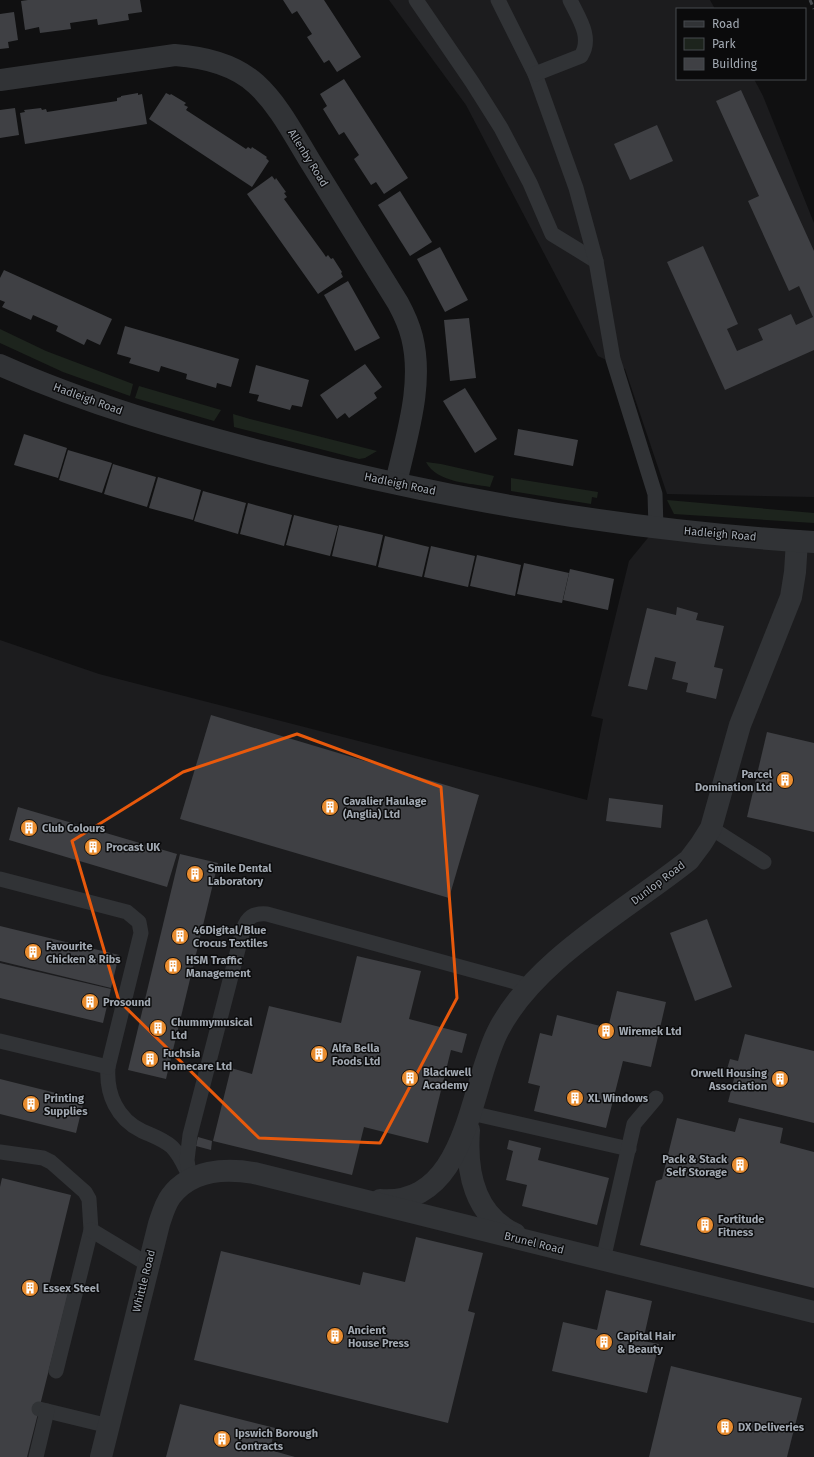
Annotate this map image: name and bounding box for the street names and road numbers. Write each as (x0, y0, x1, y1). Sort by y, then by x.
street label: Allenby Road (285, 127, 331, 189)
street label: Hadleigh Road (52, 380, 124, 418)
street label: Hadleigh Road (363, 470, 437, 498)
street label: Hadleigh Road (683, 524, 757, 544)
street label: Dunlop Road (628, 858, 688, 908)
street label: Brunel Road (503, 1229, 565, 1257)
street label: Whittle Road (130, 1248, 158, 1314)

